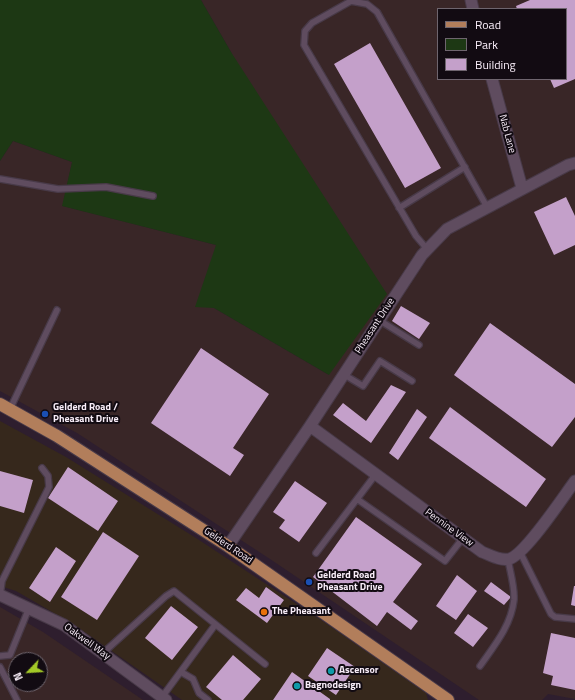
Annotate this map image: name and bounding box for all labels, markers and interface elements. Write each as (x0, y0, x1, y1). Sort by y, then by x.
legend (437, 8, 567, 80)
text: Road (475, 15, 501, 34)
text: Park (475, 35, 498, 54)
text: Building (475, 55, 516, 74)
street label: Nab Lane (496, 113, 518, 155)
street label: Pheasant Drive (353, 296, 397, 356)
place label: Gelderd Road / Pheasant Drive (53, 402, 119, 426)
marker: Gelderd Road / Pheasant Drive (40, 409, 50, 419)
street label: Pennine View (422, 506, 476, 550)
street label: Gelderd Road (201, 525, 255, 567)
place label: Gelderd Road Pheasant Drive (317, 570, 383, 594)
marker: Gelderd Road Pheasant Drive (304, 577, 314, 587)
place label: The Pheasant (272, 606, 331, 618)
marker: The Pheasant (259, 607, 269, 617)
street label: Oakwell Way (61, 621, 113, 663)
north arrow (8, 652, 48, 692)
place label: Ascensor (339, 665, 379, 677)
marker: Ascensor (326, 666, 336, 676)
text: N (9, 670, 27, 683)
place label: Bagnodesign (305, 680, 361, 692)
marker: Bagnodesign (292, 681, 302, 691)

